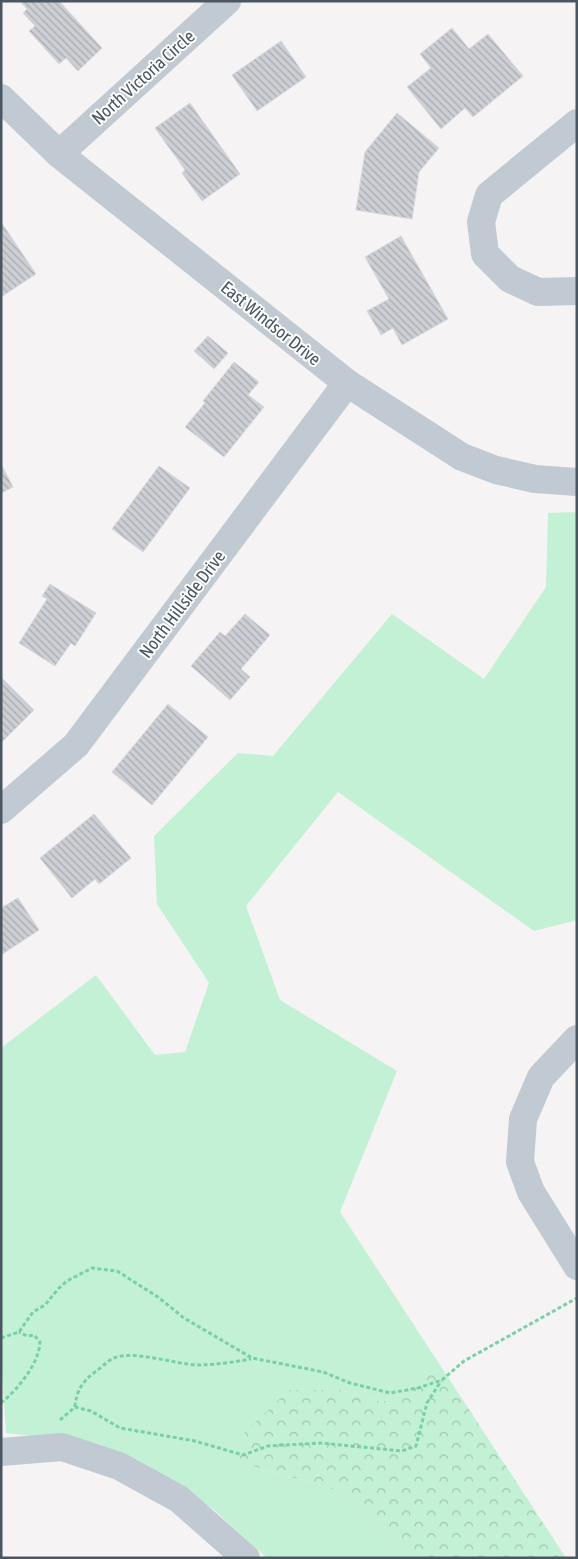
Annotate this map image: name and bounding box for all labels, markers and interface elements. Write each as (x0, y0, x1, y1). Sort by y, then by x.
street label: North Victoria Circle (87, 25, 199, 129)
street label: East Windsor Drive (217, 276, 325, 370)
street label: North Hillside Drive (135, 546, 229, 662)

